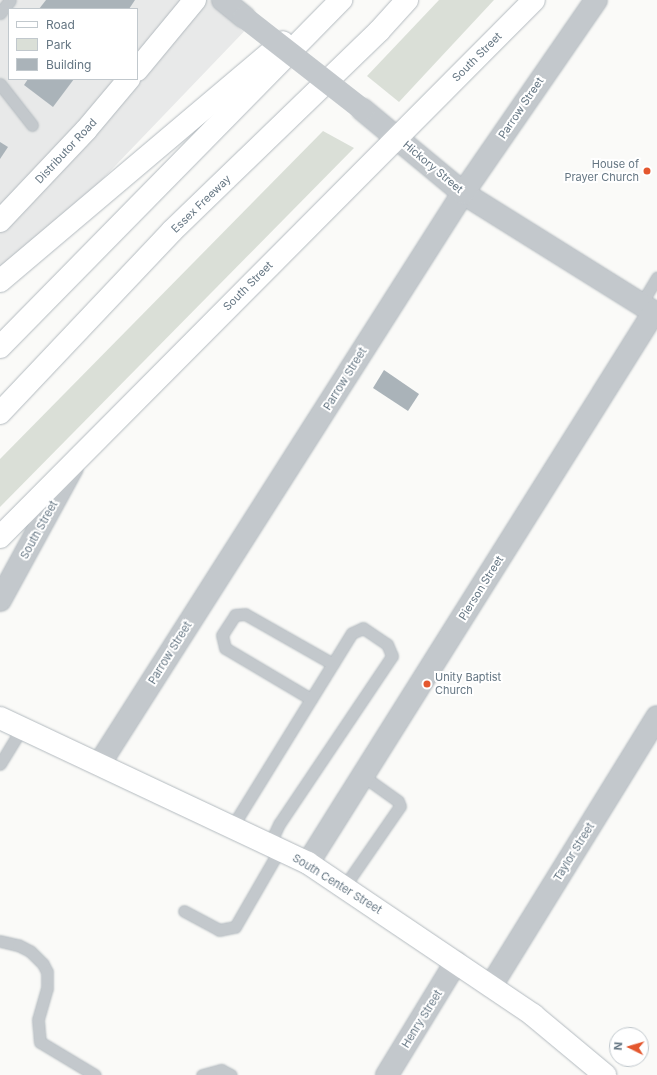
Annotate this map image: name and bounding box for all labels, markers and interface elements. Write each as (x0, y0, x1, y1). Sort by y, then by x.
legend (8, 8, 138, 80)
text: Road (46, 17, 75, 32)
street label: South Street (450, 30, 504, 84)
text: Park (46, 37, 72, 52)
text: Building (46, 57, 91, 72)
street label: Parrow Street (496, 75, 546, 141)
street label: Distributor Road (33, 116, 99, 186)
street label: Hickory Street (400, 138, 466, 196)
place label: House of Prayer Church (564, 158, 639, 184)
marker: House of Prayer Church (642, 166, 652, 176)
street label: Essex Freeway (169, 172, 233, 236)
street label: South Street (221, 259, 275, 313)
street label: Parrow Street (321, 345, 369, 413)
street label: South Street (18, 499, 60, 561)
street label: Pierson Street (456, 553, 506, 623)
street label: Parrow Street (146, 619, 194, 687)
place label: Unity Baptist Church (435, 671, 501, 697)
marker: Unity Baptist Church (422, 679, 432, 689)
street label: Taylor Street (551, 820, 597, 884)
street label: South Center Street (290, 851, 384, 917)
street label: Henry Street (399, 988, 445, 1050)
north arrow (609, 1027, 649, 1067)
text: N (611, 1041, 625, 1051)

